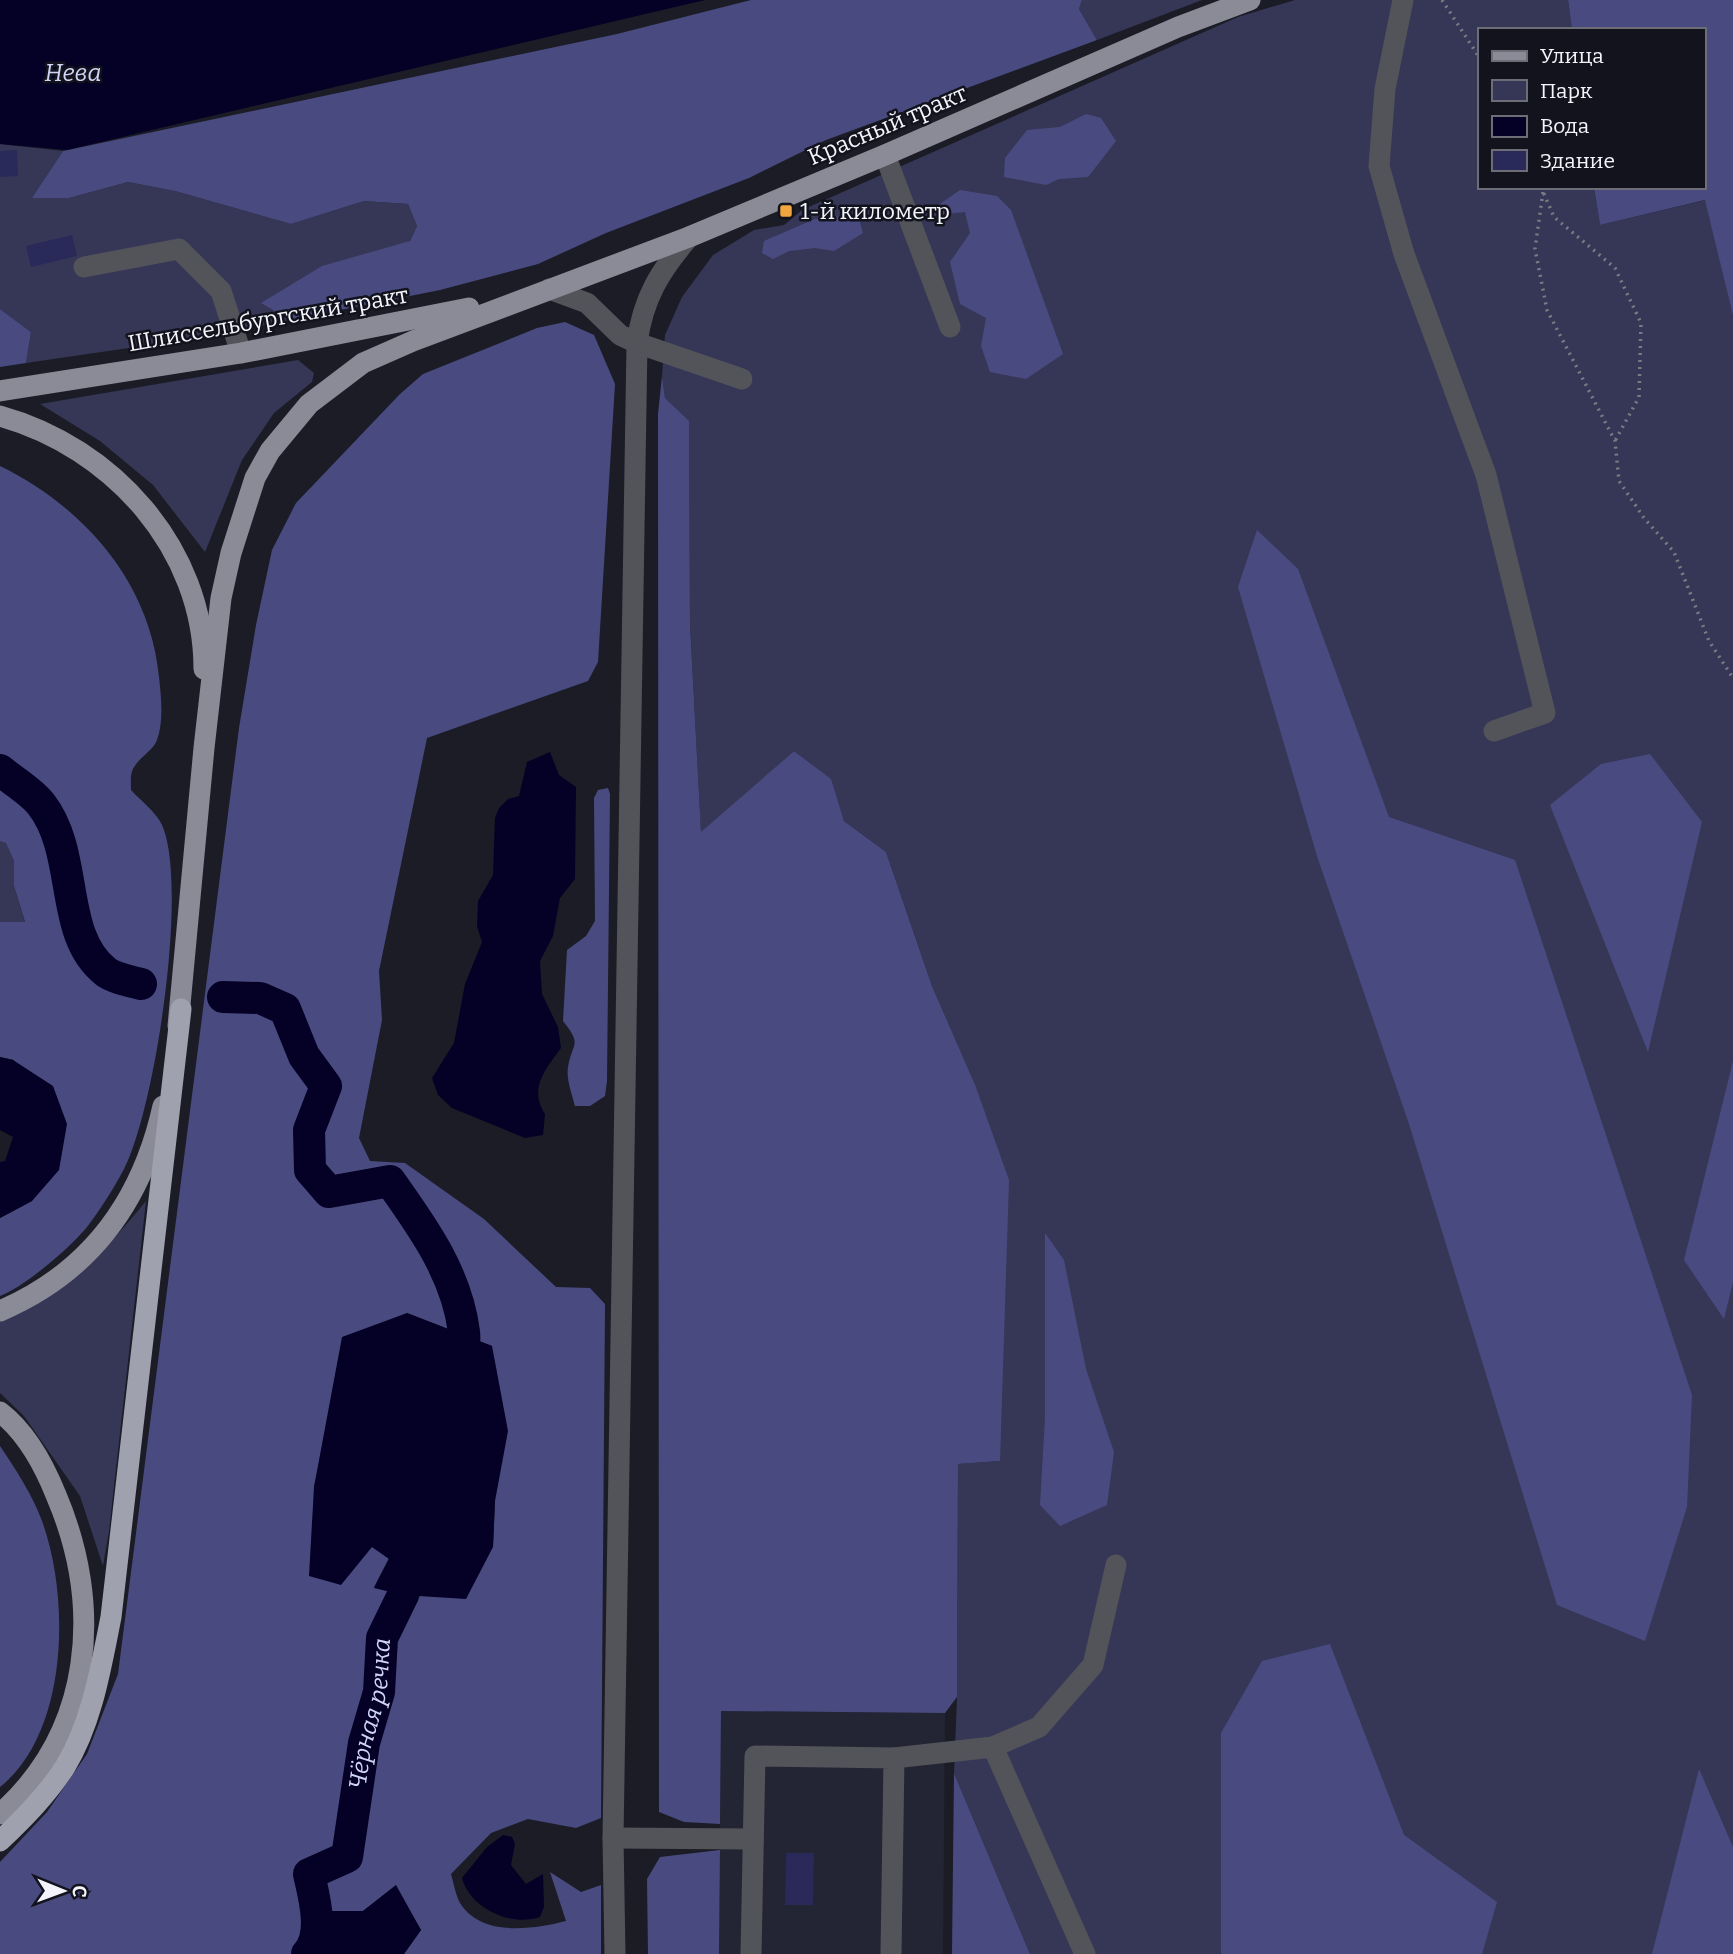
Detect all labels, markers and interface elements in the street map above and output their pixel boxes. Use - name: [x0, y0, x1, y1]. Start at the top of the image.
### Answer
- legend: [1478, 28, 1705, 189]
- text: Улица: [1540, 43, 1604, 69]
- water label: Нева: [44, 59, 102, 87]
- text: Парк: [1540, 78, 1593, 104]
- street label: Красный тракт: [803, 79, 971, 171]
- text: Вода: [1540, 113, 1590, 139]
- text: Здание: [1540, 148, 1615, 174]
- place label: 1-й километр: [800, 197, 950, 225]
- marker: 1-й километр: [778, 203, 794, 219]
- street label: Шлиссельбургский тракт: [126, 281, 410, 357]
- water label: Чёрная речка: [343, 1637, 396, 1791]
- north arrow: [28, 1856, 98, 1926]
- text: С: [68, 1885, 91, 1897]

